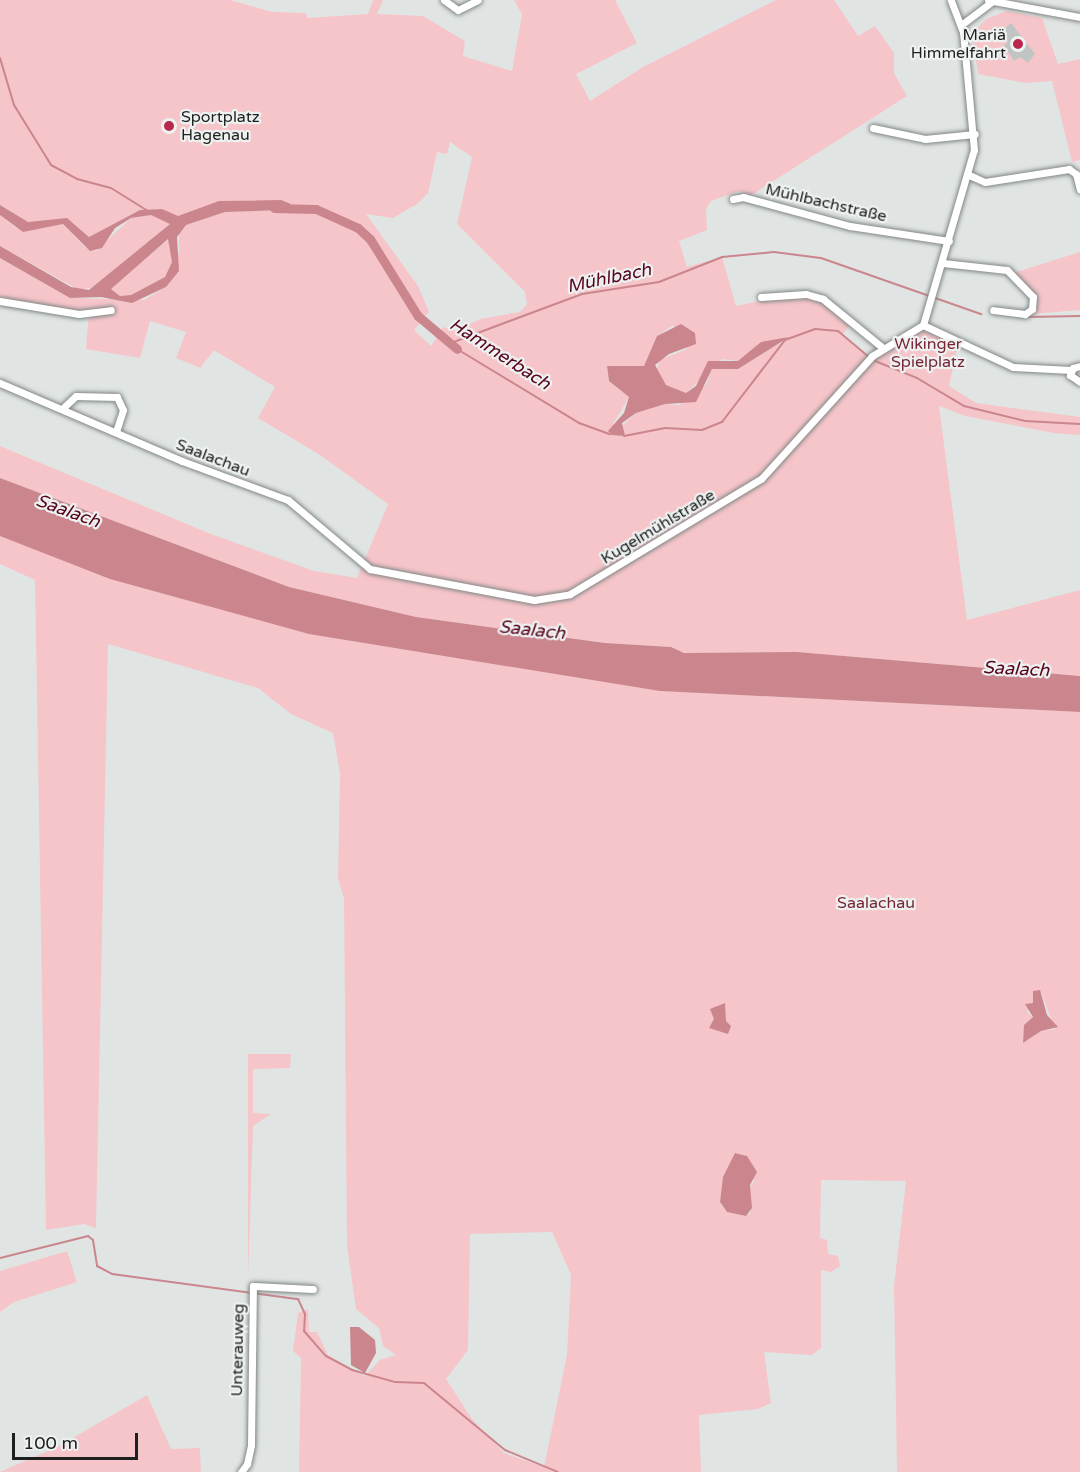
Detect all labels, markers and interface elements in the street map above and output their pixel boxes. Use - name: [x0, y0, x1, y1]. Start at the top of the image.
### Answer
- place label: Mariä Himmelfahrt: [911, 25, 1006, 63]
- marker: Mariä Himmelfahrt: [1011, 37, 1025, 51]
- place label: Sportplatz Hagenau: [181, 107, 260, 145]
- marker: Sportplatz Hagenau: [162, 119, 176, 133]
- street label: Mühlbachstraße: [764, 180, 888, 226]
- water label: Mühlbach: [565, 259, 653, 297]
- water label: Hammerbach: [446, 313, 554, 395]
- park label: Wikinger Spielplatz: [891, 334, 965, 372]
- street label: Saalachau: [173, 435, 253, 481]
- street label: Kugelmühlstraße: [598, 485, 718, 569]
- water label: Saalach: [33, 489, 103, 533]
- water label: Saalach: [498, 616, 566, 644]
- water label: Saalach: [982, 656, 1050, 682]
- park label: Saalachau: [837, 893, 915, 913]
- street label: Unterauweg: [228, 1303, 248, 1397]
- scale bar: [15, 1421, 141, 1459]
- text: 100 m: [23, 1432, 78, 1454]

